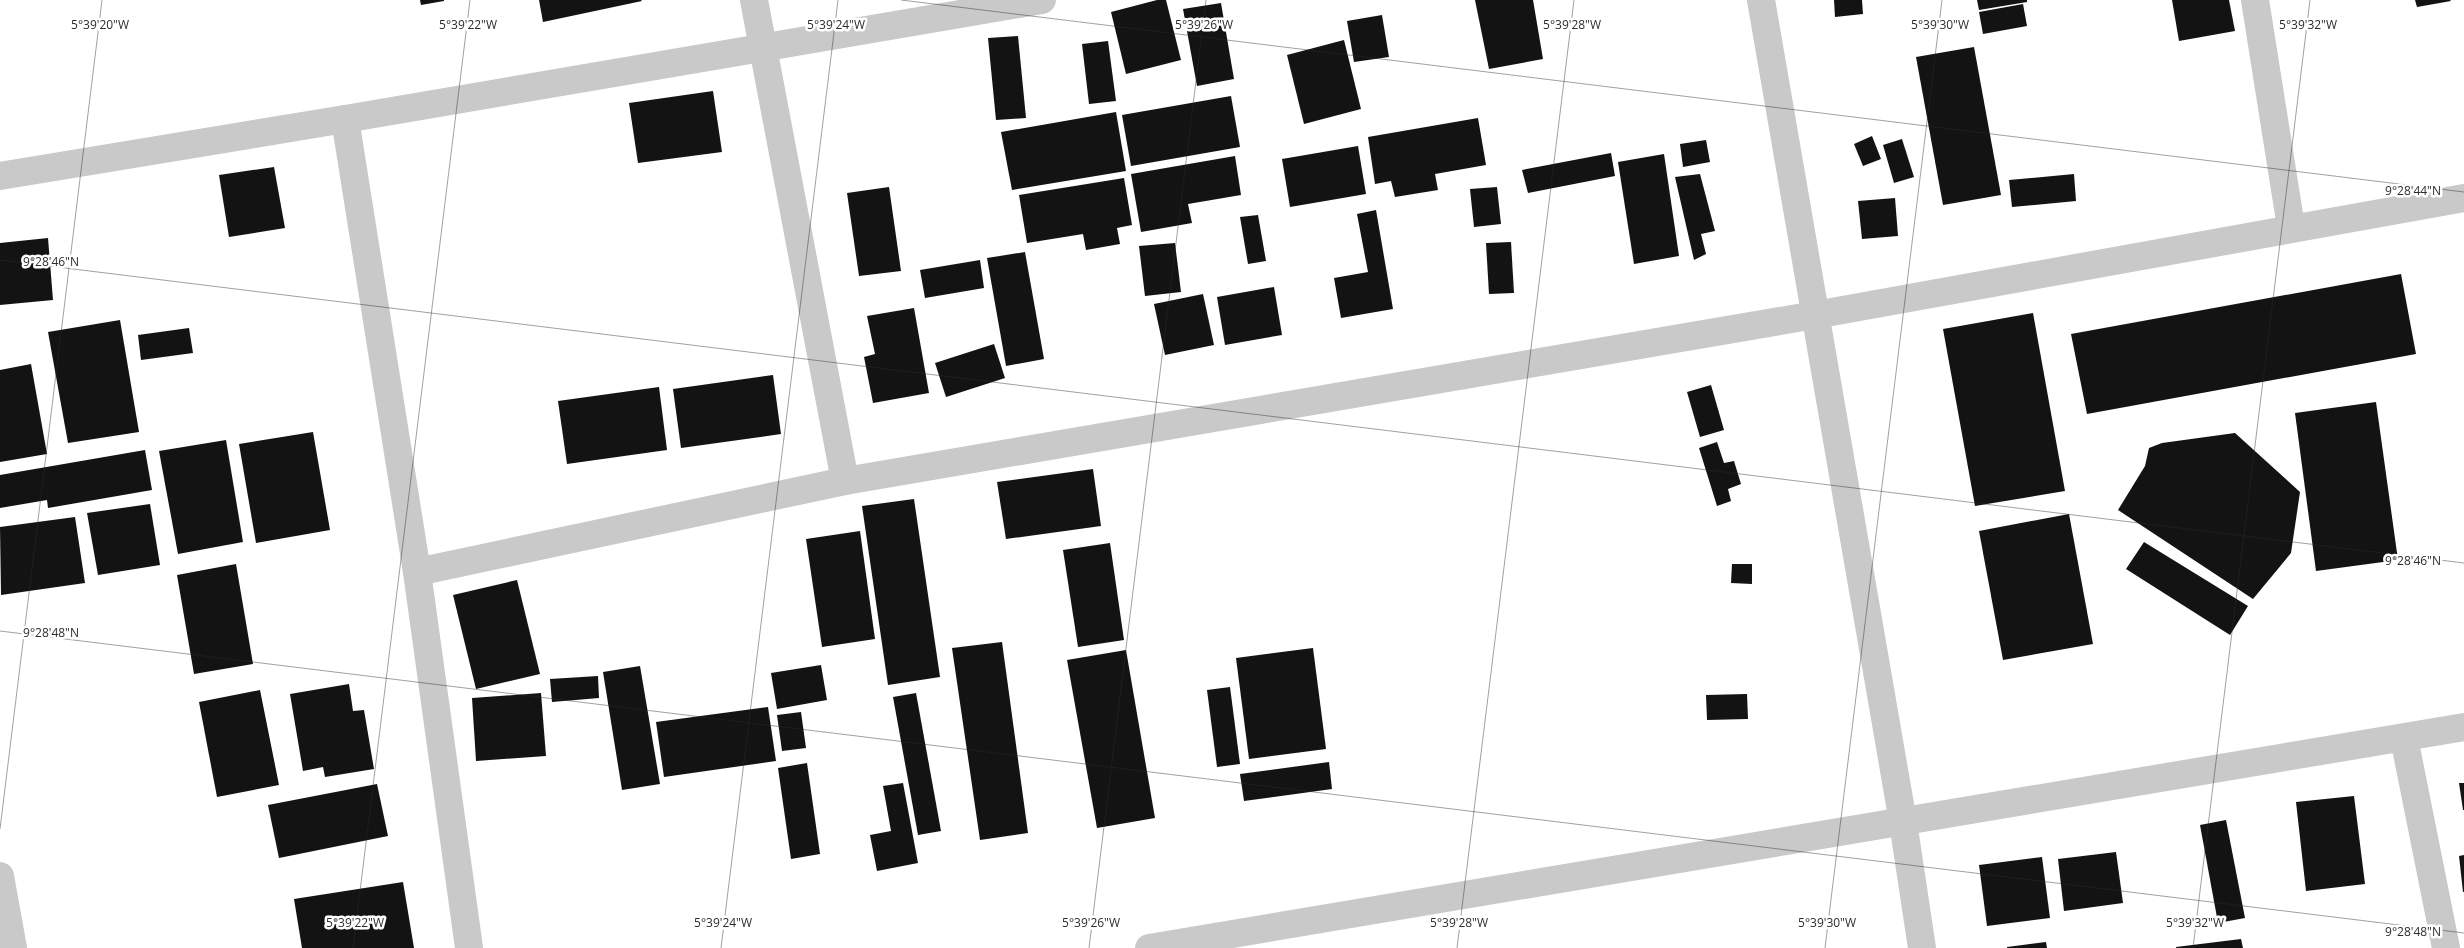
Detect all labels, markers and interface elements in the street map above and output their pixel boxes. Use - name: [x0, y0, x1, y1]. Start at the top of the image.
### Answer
- text: 5°39'20"W: [71, 16, 129, 33]
- text: 5°39'22"W: [439, 16, 497, 33]
- text: 5°39'24"W: [807, 16, 865, 33]
- text: 5°39'26"W: [1175, 16, 1233, 33]
- text: 5°39'28"W: [1543, 16, 1601, 33]
- text: 5°39'30"W: [1911, 16, 1969, 33]
- text: 5°39'32"W: [2279, 16, 2337, 33]
- text: 9°28'44"N: [2385, 182, 2441, 199]
- text: 9°28'46"N: [23, 253, 79, 270]
- text: 9°28'46"N: [2385, 552, 2441, 569]
- text: 9°28'48"N: [23, 624, 79, 641]
- text: 5°39'22"W: [326, 914, 384, 931]
- text: 5°39'24"W: [694, 914, 752, 931]
- text: 5°39'26"W: [1062, 914, 1120, 931]
- text: 5°39'28"W: [1430, 914, 1488, 931]
- text: 5°39'30"W: [1798, 914, 1856, 931]
- text: 5°39'32"W: [2166, 914, 2224, 931]
- text: 9°28'48"N: [2385, 923, 2441, 940]

